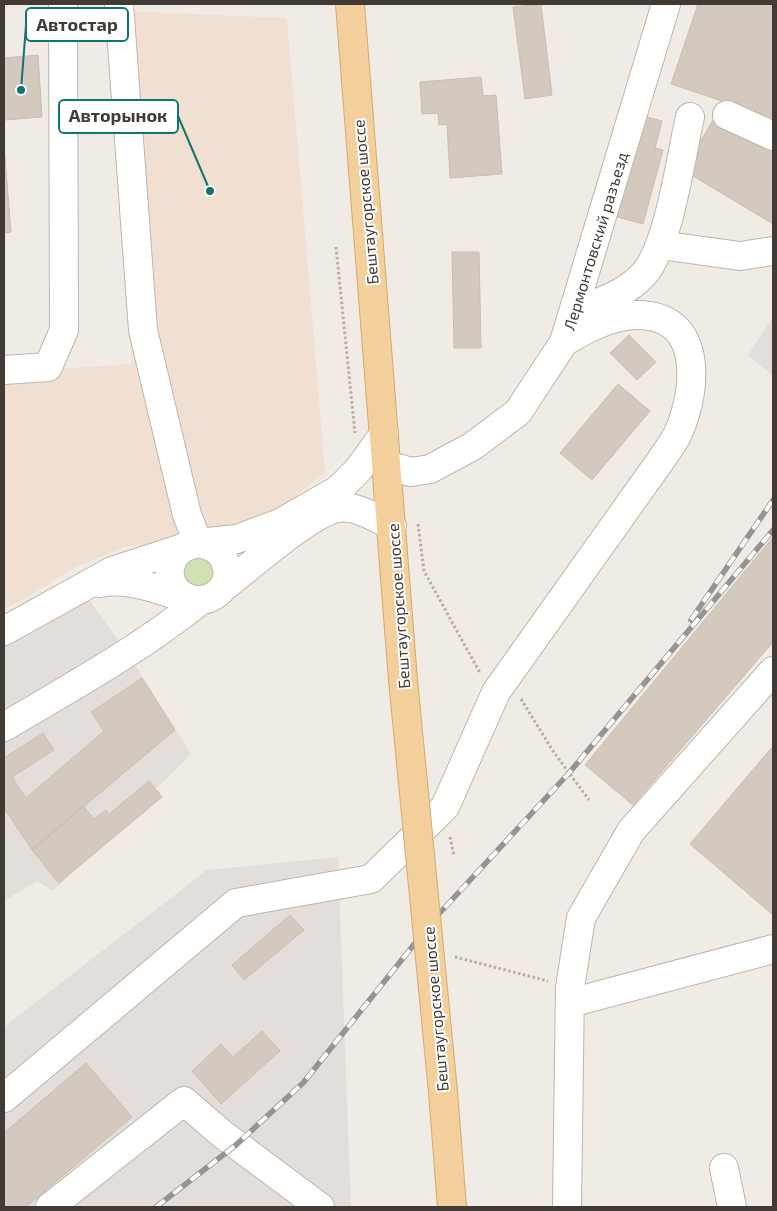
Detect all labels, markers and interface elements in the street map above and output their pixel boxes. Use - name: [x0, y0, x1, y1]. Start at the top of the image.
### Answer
- callout: Автостар: [26, 8, 128, 41]
- text: Автостар: [36, 13, 118, 35]
- callout: Авторынок: [59, 100, 178, 133]
- text: Авторынок: [69, 104, 167, 126]
- street label: Бештаугорское шоссе: [348, 118, 383, 285]
- street label: Лермонтовский разъезд: [559, 150, 631, 332]
- street label: Бештаугорское шоссе: [383, 523, 414, 689]
- street label: Бештаугорское шоссе: [418, 925, 453, 1092]

